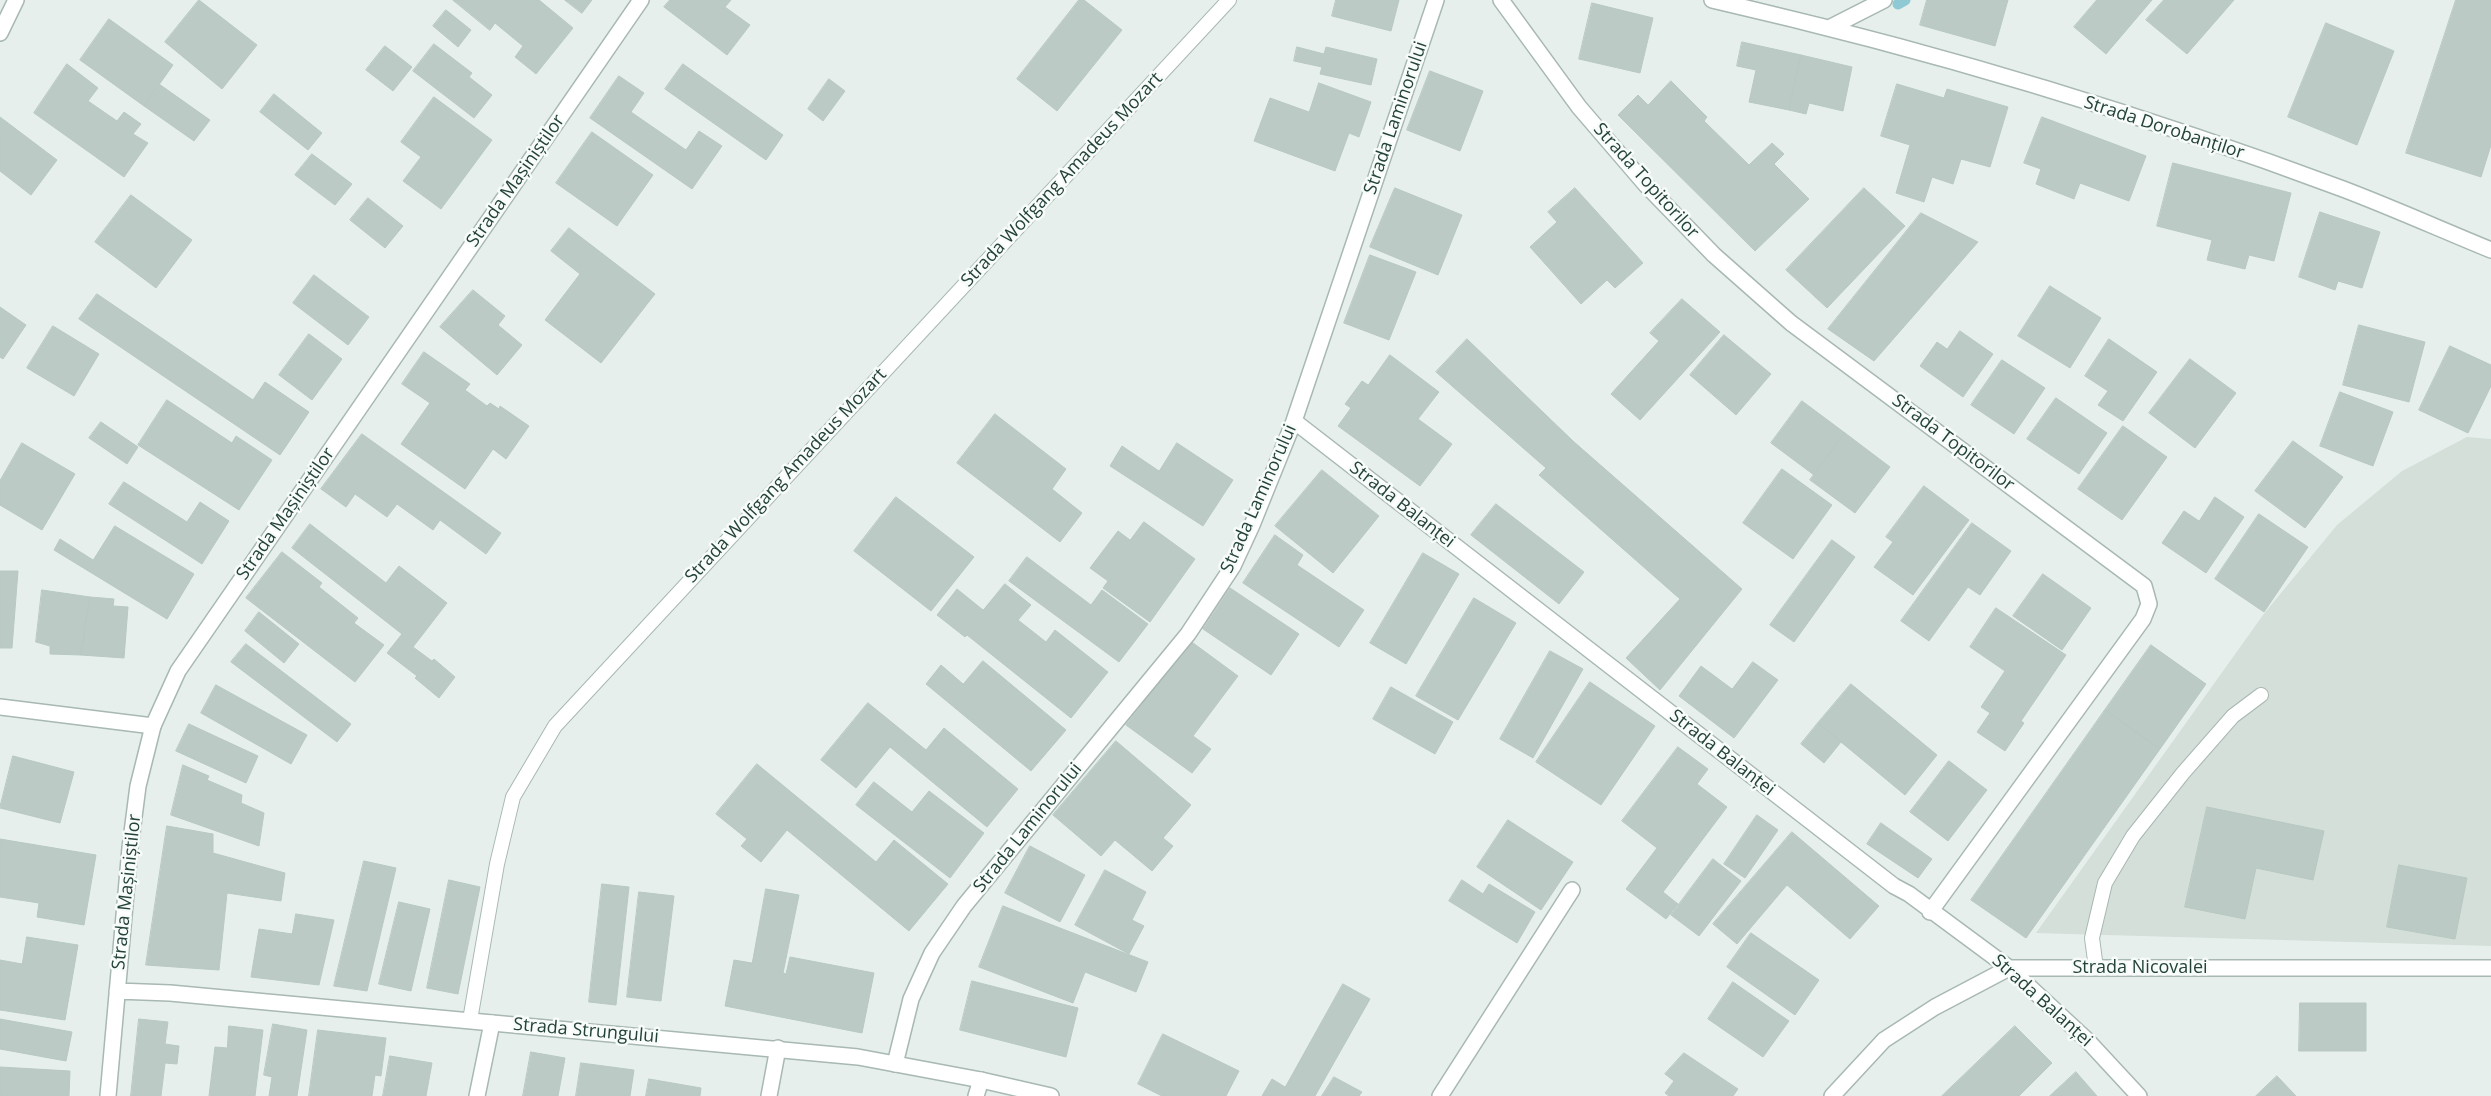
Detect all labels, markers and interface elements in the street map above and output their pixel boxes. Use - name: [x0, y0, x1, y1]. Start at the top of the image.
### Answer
- street label: Strada Laminorului: [1360, 39, 1432, 197]
- street label: Strada Wolfgang Amadeus Mozart: [957, 68, 1167, 292]
- street label: Strada Dorobanților: [2081, 92, 2247, 164]
- street label: Strada Mașiniștilor: [462, 111, 570, 251]
- street label: Strada Topitorilor: [1589, 119, 1703, 243]
- street label: Strada Wolfgang Amadeus Mozart: [681, 364, 891, 588]
- street label: Strada Topitorilor: [1888, 390, 2018, 496]
- street label: Strada Laminorului: [1217, 421, 1301, 577]
- street label: Strada Mașiniștilor: [232, 444, 340, 584]
- street label: Strada Balanței: [1345, 457, 1459, 553]
- street label: Strada Balanței: [1665, 705, 1779, 801]
- street label: Strada Laminorului: [969, 759, 1087, 897]
- street label: Strada Mașiniștilor: [108, 813, 146, 971]
- street label: Strada Balanței: [1987, 950, 2097, 1052]
- street label: Strada Nicovalei: [2072, 957, 2208, 979]
- street label: Strada Strungului: [512, 1014, 660, 1048]

